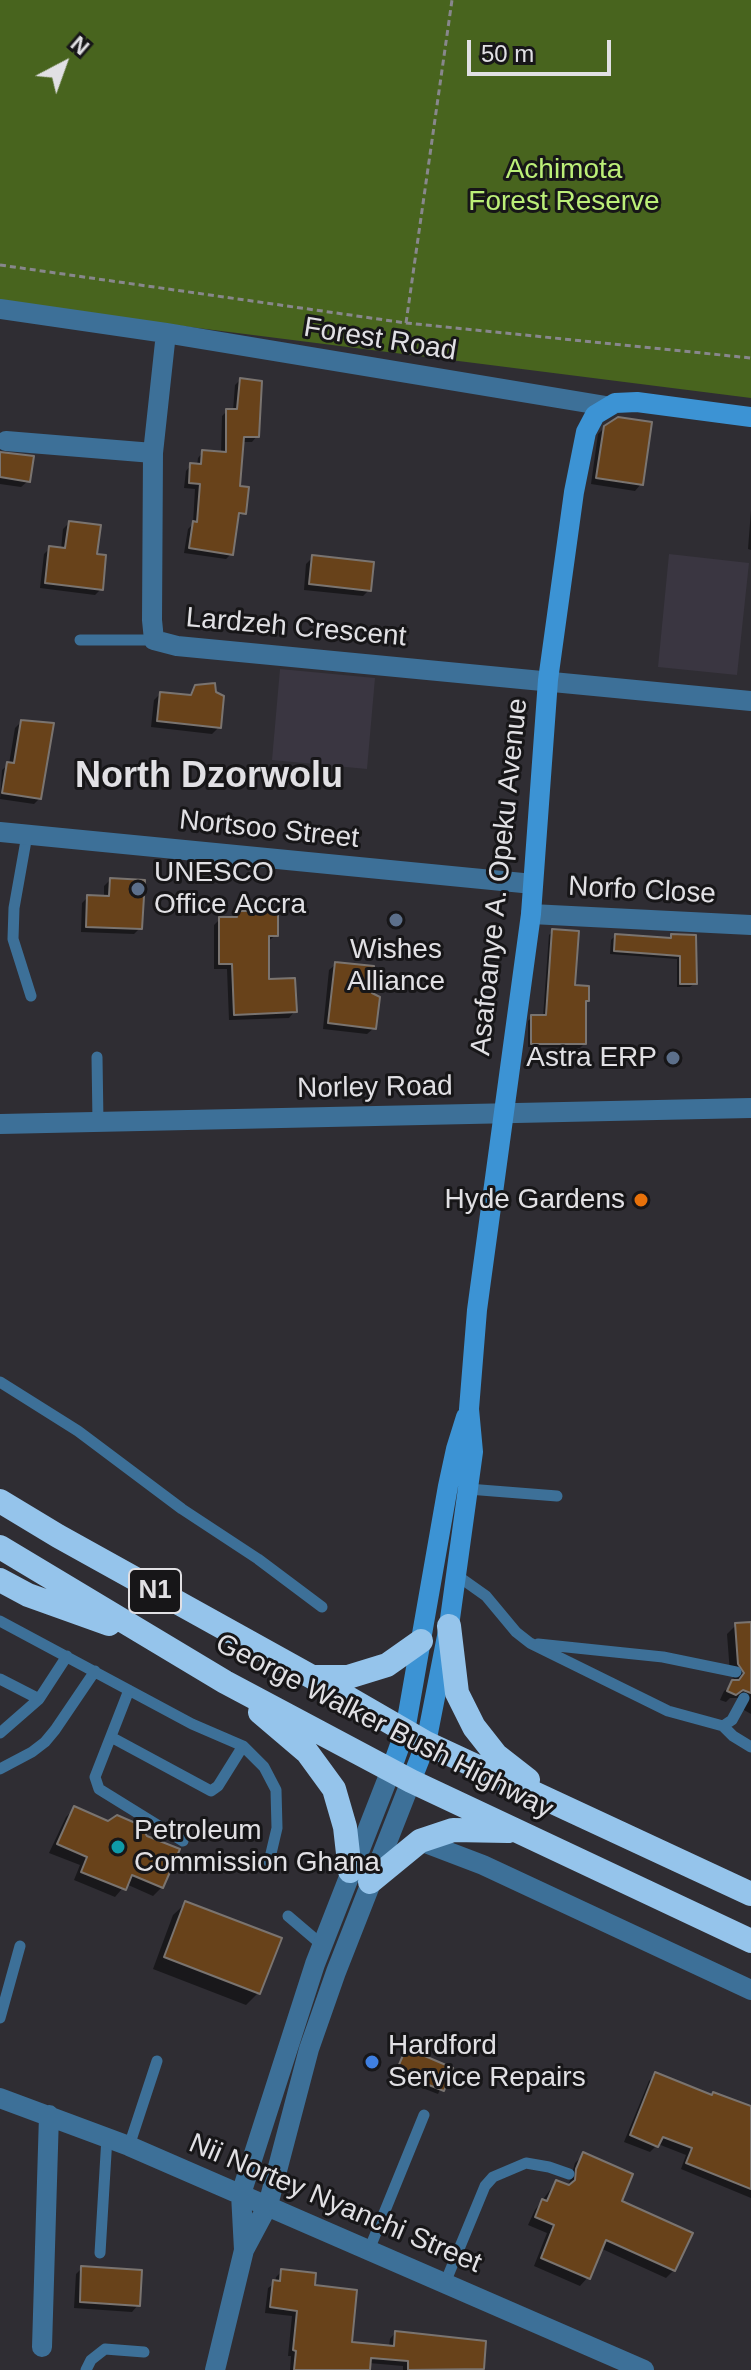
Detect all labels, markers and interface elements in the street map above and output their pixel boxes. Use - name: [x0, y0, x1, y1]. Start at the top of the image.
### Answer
- north arrow: [24, 24, 104, 104]
- scale bar: [471, 24, 615, 74]
- text: N: [66, 31, 94, 60]
- text: 50 m: [481, 40, 534, 67]
- park label: Achimota Forest Reserve: [468, 153, 660, 219]
- street label: Forest Road: [301, 311, 459, 369]
- street label: Lardzeh Crescent: [184, 602, 408, 654]
- street label: Asafoanye A. Opeku Avenue: [465, 697, 535, 1057]
- district label: North Dzorwolu: [75, 755, 343, 799]
- street label: Nortsoo Street: [177, 804, 361, 856]
- place label: UNESCO Office Accra: [154, 856, 306, 922]
- street label: Norfo Close: [567, 870, 717, 912]
- marker: UNESCO Office Accra: [129, 880, 147, 898]
- marker: Wishes Alliance: [387, 911, 405, 929]
- place label: Wishes Alliance: [347, 933, 445, 999]
- place label: Astra ERP: [526, 1041, 657, 1075]
- marker: Astra ERP: [664, 1049, 682, 1067]
- street label: Norley Road: [297, 1070, 453, 1106]
- place label: Hyde Gardens: [444, 1183, 625, 1217]
- marker: Hyde Gardens: [632, 1191, 650, 1209]
- road number: N1: [129, 1569, 181, 1613]
- street label: George Walker Bush Highway: [210, 1627, 558, 1827]
- place label: Petroleum Commission Ghana: [134, 1814, 380, 1880]
- marker: Petroleum Commission Ghana: [109, 1838, 127, 1856]
- place label: Hardford Service Repairs: [388, 2029, 586, 2095]
- marker: Hardford Service Repairs: [363, 2053, 381, 2071]
- street label: Nii Nortey Nyanchi Street: [184, 2127, 486, 2281]

